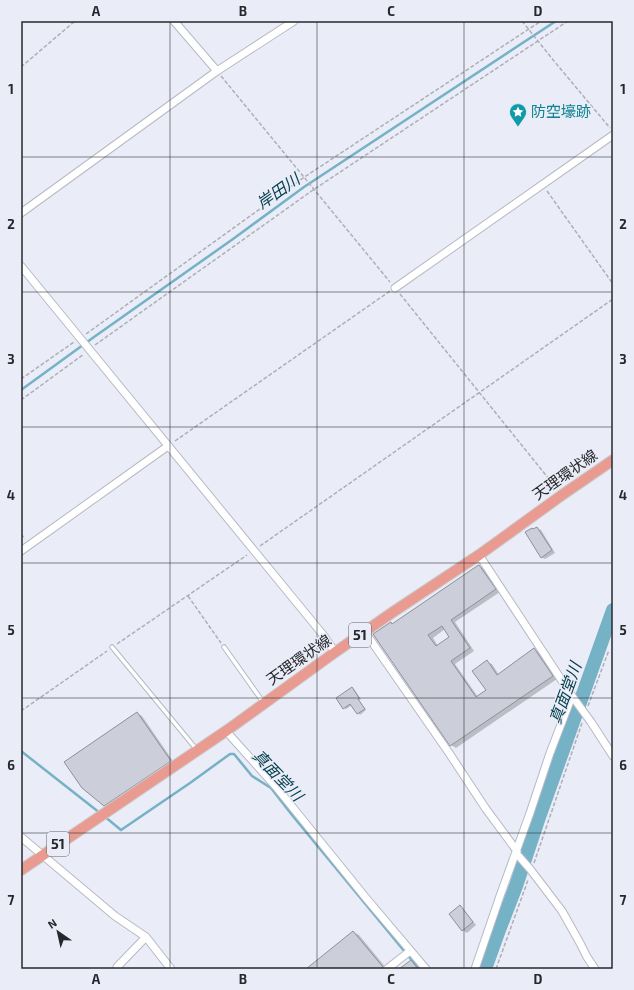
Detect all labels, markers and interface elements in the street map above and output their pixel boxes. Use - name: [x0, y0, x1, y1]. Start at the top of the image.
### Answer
- text: A: [92, 3, 101, 19]
- text: B: [239, 3, 247, 19]
- text: C: [387, 3, 395, 19]
- text: D: [534, 3, 543, 19]
- text: 1: [8, 81, 14, 97]
- text: 1: [620, 81, 626, 97]
- place icon: 防空壕跡: [508, 102, 528, 127]
- place label: 防空壕跡: [531, 102, 591, 120]
- water label: 岸田川: [253, 168, 304, 212]
- text: 2: [7, 216, 15, 232]
- text: 2: [619, 216, 627, 232]
- text: 3: [7, 351, 15, 367]
- text: 3: [619, 351, 627, 367]
- street label: 天理環状線: [529, 445, 600, 503]
- text: 4: [7, 487, 15, 503]
- text: 4: [619, 487, 627, 503]
- text: 5: [7, 622, 15, 638]
- text: 5: [619, 622, 627, 638]
- road number: 51: [349, 623, 371, 647]
- street label: 天理環状線: [263, 630, 334, 688]
- water label: 真面堂川: [545, 658, 585, 726]
- water label: 真面堂川: [249, 745, 309, 806]
- text: 6: [7, 757, 15, 773]
- text: 6: [619, 757, 627, 773]
- road number: 51: [47, 832, 69, 856]
- text: 7: [8, 892, 15, 908]
- text: 7: [620, 892, 627, 908]
- north arrow: [38, 912, 78, 952]
- text: N: [45, 916, 59, 931]
- text: A: [92, 971, 101, 987]
- text: B: [239, 971, 247, 987]
- text: C: [387, 971, 395, 987]
- text: D: [534, 971, 543, 987]

